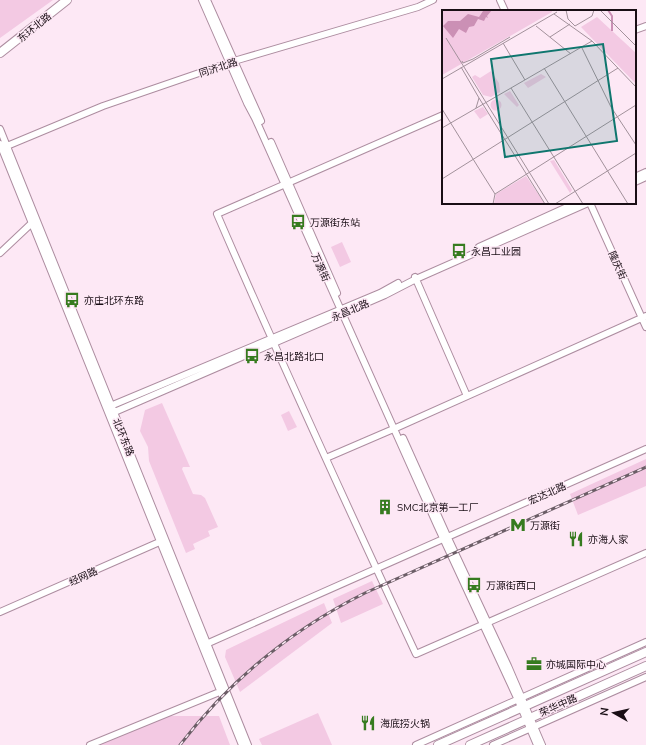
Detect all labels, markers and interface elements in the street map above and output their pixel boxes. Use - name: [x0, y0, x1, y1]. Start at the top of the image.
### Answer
- street label: 东环北路: [15, 10, 55, 46]
- inset map: [442, 10, 636, 204]
- street label: 同济北路: [197, 55, 239, 81]
- bus stop icon: 万源街东站: [289, 213, 307, 231]
- place label: 万源街东站: [310, 216, 360, 230]
- bus stop icon: 永昌工业园: [450, 242, 468, 260]
- place label: 永昌工业园: [471, 245, 521, 259]
- street label: 隆庆街: [605, 249, 630, 282]
- street label: 万源街: [308, 251, 333, 284]
- bus stop icon: 亦庄北环东路: [63, 291, 81, 309]
- place label: 亦庄北环东路: [84, 294, 144, 308]
- street label: 永昌北路: [329, 297, 372, 325]
- bus stop icon: 永昌北路北口: [243, 347, 261, 365]
- place label: 永昌北路北口: [264, 350, 324, 364]
- street label: 北环东路: [109, 416, 137, 459]
- street label: 宏达北路: [526, 479, 569, 508]
- building icon: SMC北京第一工厂: [376, 498, 394, 516]
- place label: SMC北京第一工厂: [397, 501, 478, 515]
- metro station icon: 万源街: [509, 516, 527, 534]
- place label: 万源街: [530, 519, 560, 533]
- restaurant icon: 亦海人家: [567, 530, 585, 548]
- place label: 亦海人家: [588, 533, 629, 547]
- street label: 经网路: [67, 564, 100, 589]
- bus stop icon: 万源街西口: [465, 576, 483, 594]
- place label: 万源街西口: [486, 579, 536, 593]
- office icon: 亦城国际中心: [525, 655, 543, 673]
- place label: 亦城国际中心: [546, 658, 606, 672]
- street label: 荣华中路: [537, 691, 580, 720]
- north arrow: [594, 693, 634, 733]
- text: N: [597, 707, 613, 717]
- restaurant icon: 海底捞火锅: [359, 714, 377, 732]
- place label: 海底捞火锅: [380, 717, 430, 731]

